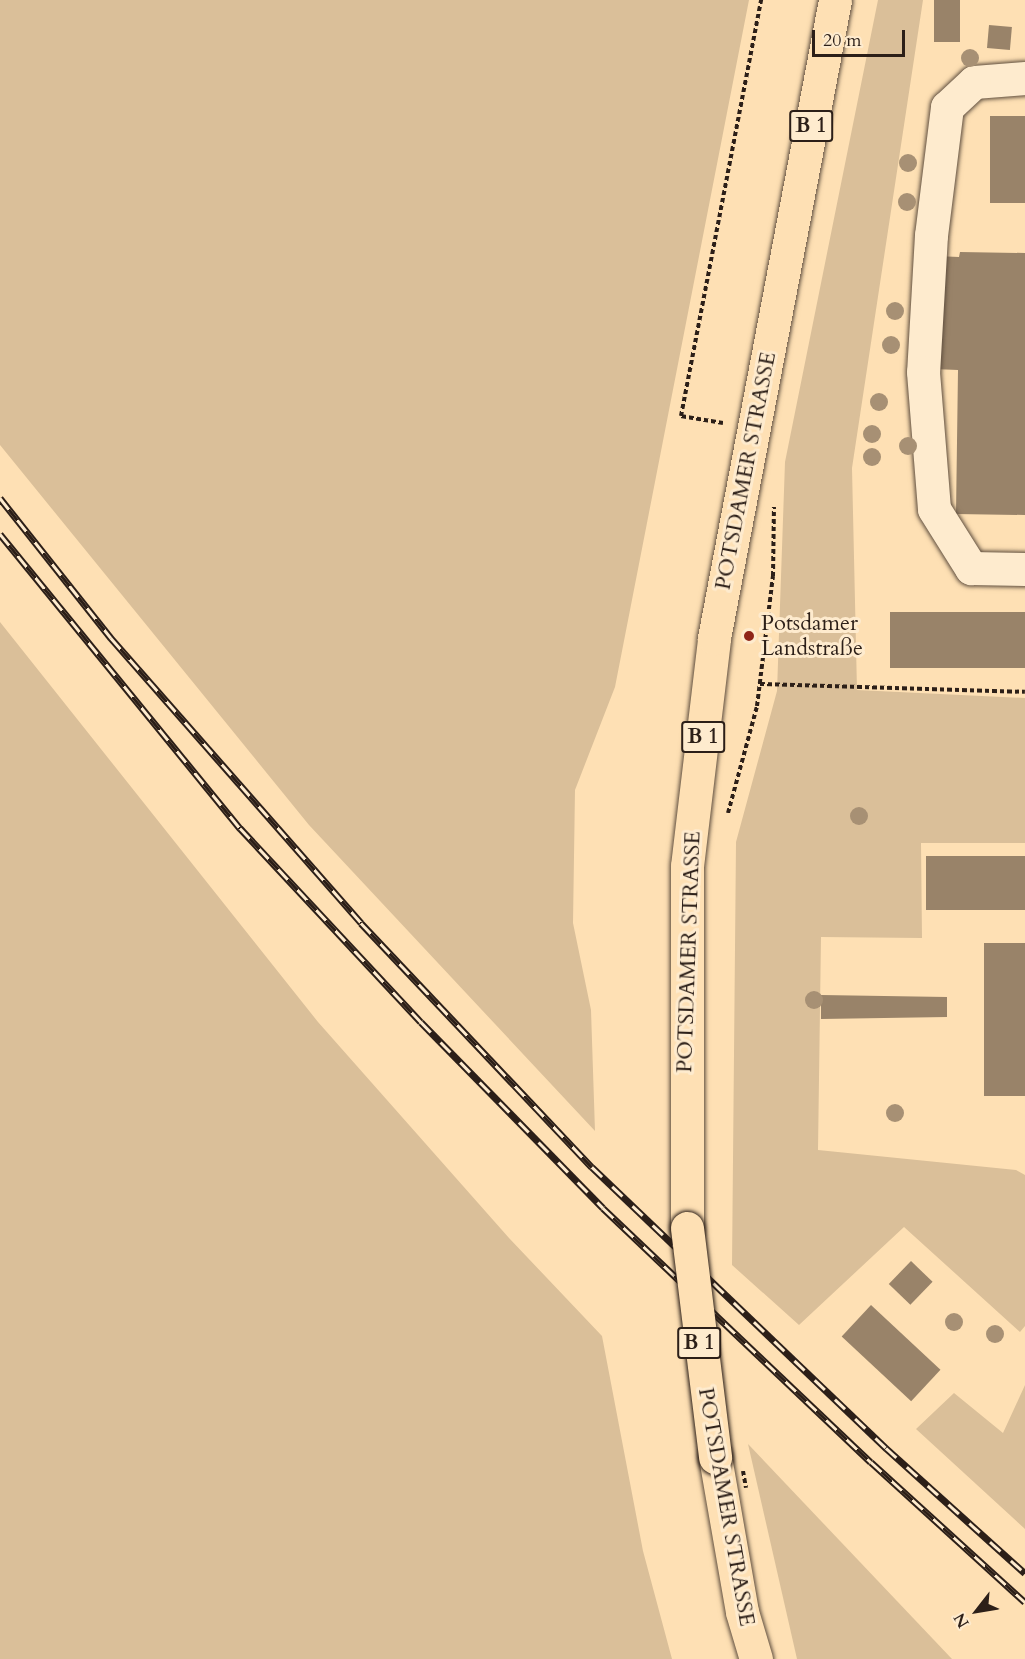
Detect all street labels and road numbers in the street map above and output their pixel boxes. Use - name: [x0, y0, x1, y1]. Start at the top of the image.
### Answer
- road number: B 1: [788, 108, 834, 144]
- street label: POTSDAMER STRASSE: [710, 350, 782, 592]
- road number: B 1: [680, 719, 726, 755]
- street label: POTSDAMER STRASSE: [672, 831, 706, 1073]
- road number: B 1: [676, 1325, 722, 1361]
- street label: POTSDAMER STRASSE: [692, 1386, 760, 1628]

